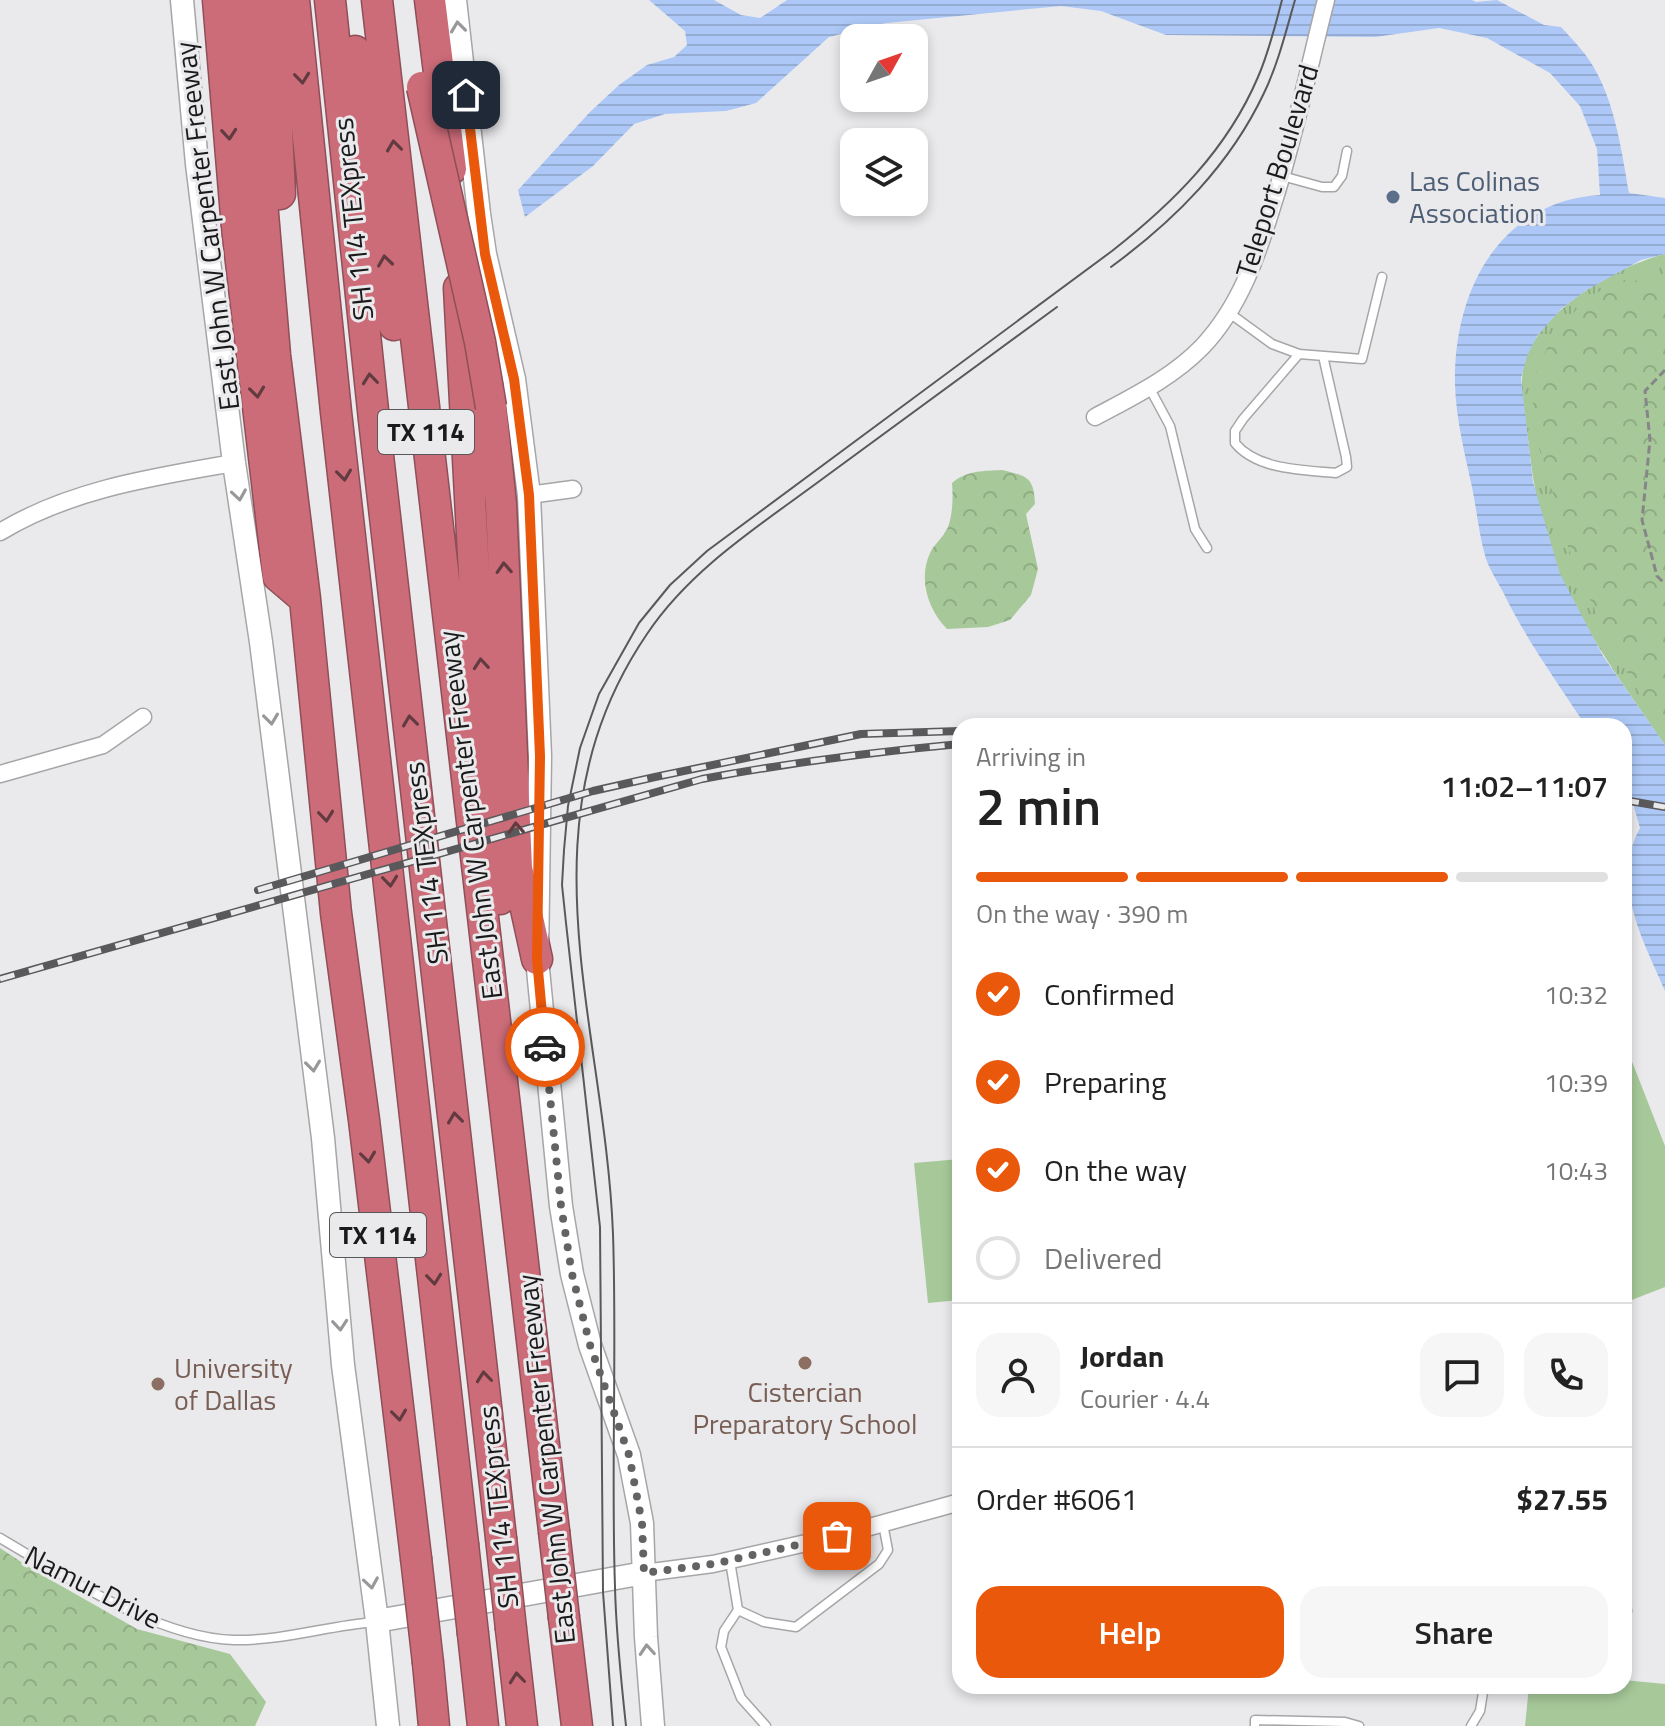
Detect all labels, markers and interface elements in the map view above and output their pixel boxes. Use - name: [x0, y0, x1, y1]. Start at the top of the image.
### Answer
- one-way arrow: [450, 20, 467, 34]
- north arrow: [840, 24, 928, 112]
- map controls: [840, 24, 928, 216]
- street label: East John W Carpenter Freeway: [163, 39, 250, 413]
- street label: Teleport Boulevard: [1224, 59, 1329, 283]
- pin: [432, 61, 500, 129]
- one-way arrow: [293, 72, 310, 85]
- icon: home: [444, 73, 488, 117]
- street label: SH 114 TEXpress: [320, 116, 385, 323]
- one-way arrow: [220, 127, 237, 140]
- button: layers: [840, 128, 928, 216]
- one-way arrow: [385, 139, 402, 152]
- place label: Las Colinas Association: [1409, 159, 1545, 234]
- marker: Las Colinas Association: [1384, 188, 1402, 206]
- one-way arrow: [377, 254, 394, 268]
- one-way arrow: [362, 372, 379, 385]
- one-way arrow: [248, 386, 265, 399]
- road number: TX 114: [378, 410, 474, 454]
- one-way arrow: [335, 469, 352, 482]
- one-way arrow: [230, 488, 247, 501]
- one-way arrow: [495, 561, 512, 574]
- street label: East John W Carpenter Freeway: [426, 628, 513, 1002]
- one-way arrow: [472, 657, 489, 670]
- one-way arrow: [262, 713, 279, 726]
- one-way arrow: [401, 714, 418, 727]
- text: Arriving in: [976, 737, 1086, 776]
- street label: SH 114 TEXpress: [392, 759, 459, 967]
- text: 11:02–11:07: [1441, 763, 1608, 809]
- text: 2 min: [976, 766, 1101, 845]
- one-way arrow: [318, 810, 335, 823]
- one-way arrow: [507, 821, 524, 834]
- one-way arrow: [381, 874, 398, 888]
- text: On the way · 390 m: [976, 894, 1188, 933]
- text: Confirmed: [1044, 971, 1175, 1017]
- icon: check: [976, 972, 1020, 1016]
- text: 10:32: [1544, 975, 1608, 1014]
- courier: [505, 1007, 585, 1087]
- icon: car: [523, 1025, 567, 1069]
- text: Preparing: [1044, 1059, 1166, 1105]
- one-way arrow: [305, 1060, 322, 1073]
- icon: check: [976, 1060, 1020, 1104]
- text: 10:39: [1544, 1063, 1608, 1102]
- one-way arrow: [447, 1112, 464, 1125]
- text: On the way: [1044, 1147, 1187, 1193]
- icon: check: [976, 1148, 1020, 1192]
- one-way arrow: [360, 1151, 377, 1164]
- text: 10:43: [1544, 1151, 1608, 1190]
- road number: TX 114: [330, 1213, 426, 1257]
- text: Delivered: [1044, 1235, 1162, 1281]
- street label: East John W Carpenter Freeway: [505, 1272, 586, 1646]
- one-way arrow: [425, 1273, 442, 1286]
- one-way arrow: [331, 1319, 348, 1332]
- button: person: [976, 1333, 1060, 1417]
- text: Jordan: [1080, 1333, 1164, 1379]
- button: chat: [1420, 1333, 1504, 1417]
- button: phone: [1524, 1333, 1608, 1417]
- place label: University of Dallas: [174, 1346, 293, 1421]
- marker: Cistercian Preparatory School: [796, 1354, 814, 1372]
- one-way arrow: [475, 1370, 492, 1383]
- place label: Cistercian Preparatory School: [692, 1370, 918, 1445]
- marker: University of Dallas: [149, 1375, 167, 1393]
- text: Courier · 4.4: [1080, 1379, 1210, 1418]
- street label: SH 114 TEXpress: [465, 1404, 530, 1611]
- one-way arrow: [391, 1409, 408, 1422]
- text: Order #6061: [976, 1476, 1138, 1522]
- text: $27.55: [1516, 1476, 1608, 1522]
- pin: [803, 1502, 871, 1570]
- icon: bag: [815, 1514, 859, 1558]
- street label: Namur Drive: [17, 1534, 169, 1639]
- one-way arrow: [362, 1576, 379, 1590]
- button: Help: [976, 1586, 1284, 1678]
- button: Share: [1300, 1586, 1608, 1678]
- one-way arrow: [639, 1643, 656, 1656]
- one-way arrow: [508, 1671, 525, 1684]

